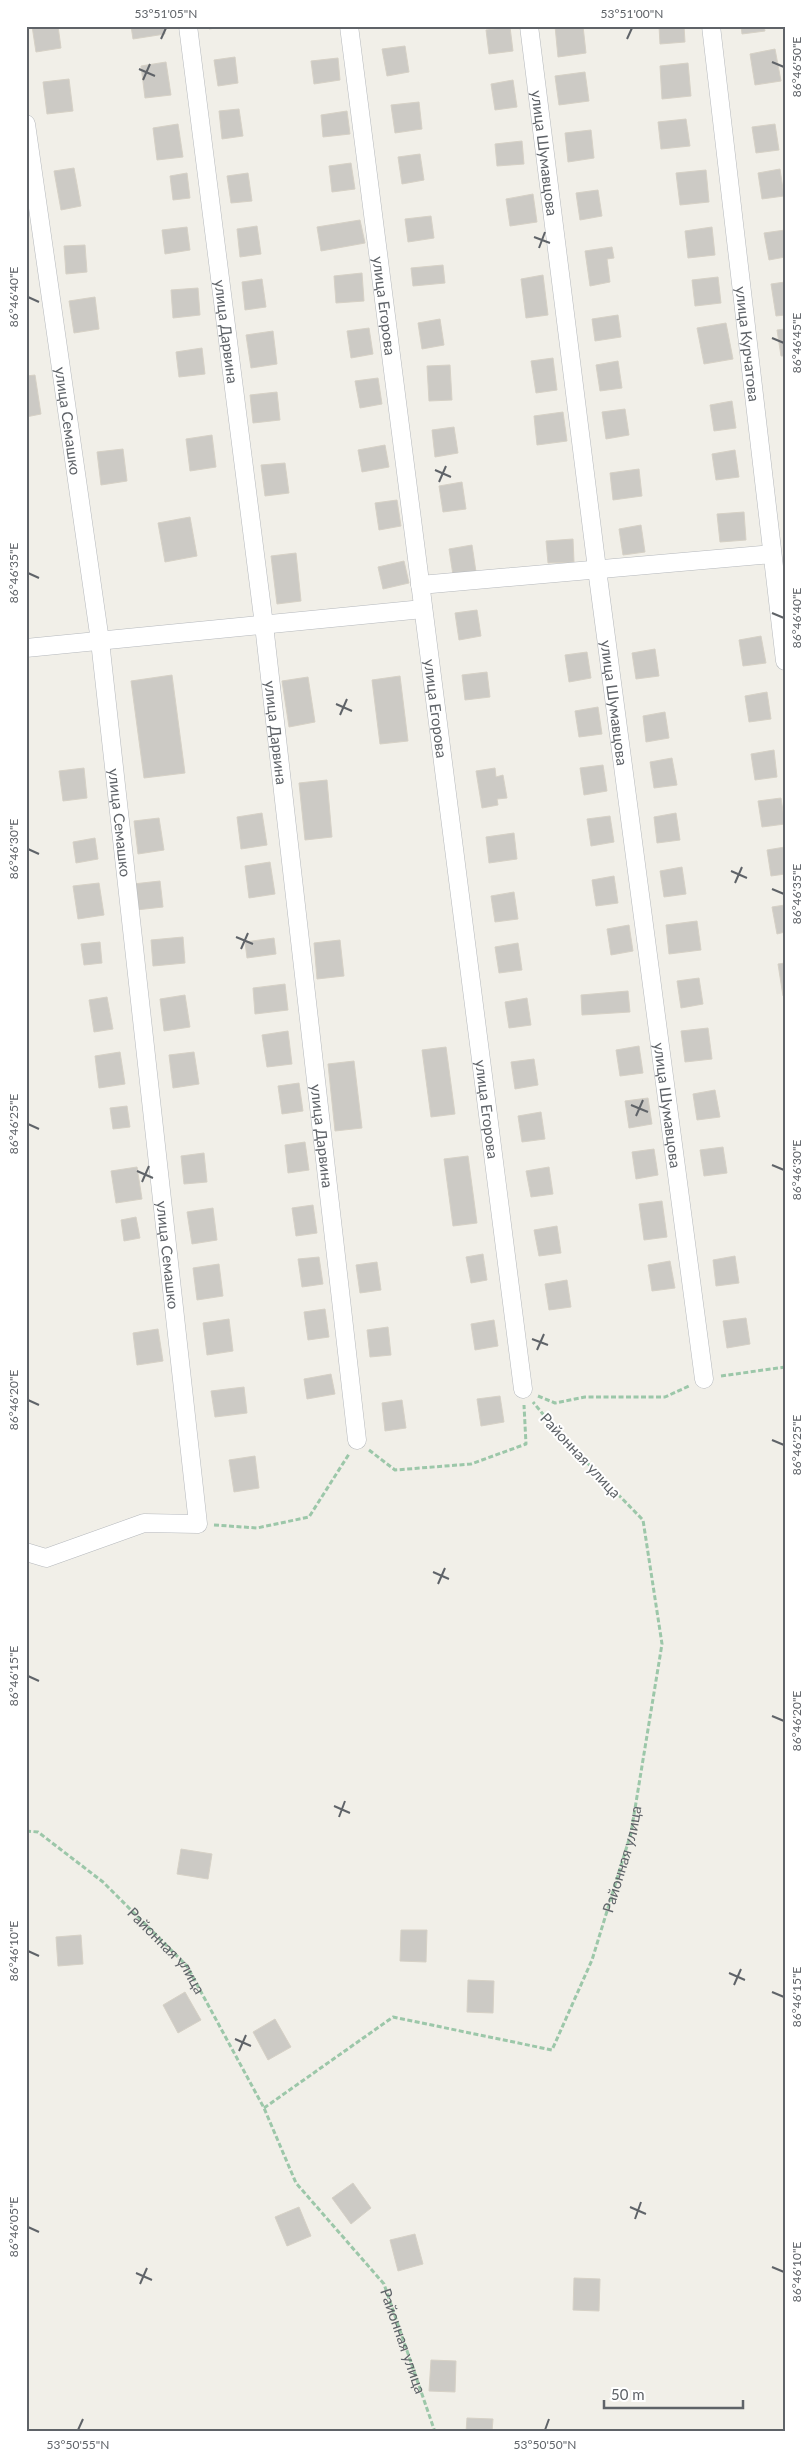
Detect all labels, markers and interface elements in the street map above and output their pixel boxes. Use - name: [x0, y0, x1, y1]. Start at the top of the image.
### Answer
- text: 53°51'05"N: [135, 6, 197, 21]
- text: 53°51'00"N: [601, 6, 663, 21]
- text: 86°46'50"E: [789, 37, 804, 97]
- street label: улица Шумавцова: [528, 89, 562, 217]
- street label: улица Егорова: [369, 255, 400, 356]
- text: 86°46'40"E: [6, 267, 21, 327]
- street label: улица Дарвина: [211, 279, 242, 385]
- street label: улица Курчатова: [732, 285, 764, 403]
- text: 86°46'45"E: [789, 313, 804, 373]
- street label: улица Семашко: [52, 366, 85, 476]
- text: 86°46'35"E: [6, 543, 21, 603]
- text: 86°46'40"E: [789, 588, 804, 648]
- street label: улица Шумавцова: [597, 639, 632, 766]
- street label: улица Егорова: [421, 658, 451, 759]
- street label: улица Дарвина: [261, 680, 291, 785]
- street label: улица Семашко: [105, 767, 135, 878]
- text: 86°46'30"E: [6, 819, 21, 879]
- text: 86°46'35"E: [789, 864, 804, 924]
- street label: улица Шумавцова: [651, 1041, 685, 1169]
- street label: улица Егорова: [472, 1059, 503, 1160]
- street label: улица Дарвина: [307, 1083, 337, 1189]
- text: 86°46'25"E: [6, 1094, 21, 1154]
- text: 86°46'30"E: [789, 1140, 804, 1200]
- street label: улица Семашко: [153, 1200, 183, 1310]
- text: 86°46'20"E: [6, 1370, 21, 1430]
- street label: Районная улица: [537, 1409, 625, 1501]
- text: 86°46'25"E: [789, 1415, 804, 1475]
- text: 86°46'15"E: [6, 1646, 21, 1706]
- text: 86°46'20"E: [789, 1691, 804, 1751]
- street label: Районная улица: [598, 1804, 644, 1915]
- street label: Районная улица: [124, 1903, 209, 1997]
- text: 86°46'10"E: [6, 1921, 21, 1981]
- text: 86°46'15"E: [789, 1967, 804, 2027]
- text: 86°46'05"E: [6, 2197, 21, 2257]
- text: 86°46'10"E: [789, 2242, 804, 2302]
- street label: Районная улица: [377, 2286, 430, 2396]
- scale bar: [604, 2378, 742, 2410]
- text: 50 m: [611, 2385, 645, 2403]
- text: 53°50'55"N: [47, 2437, 109, 2452]
- text: 53°50'50"N: [514, 2437, 576, 2452]

